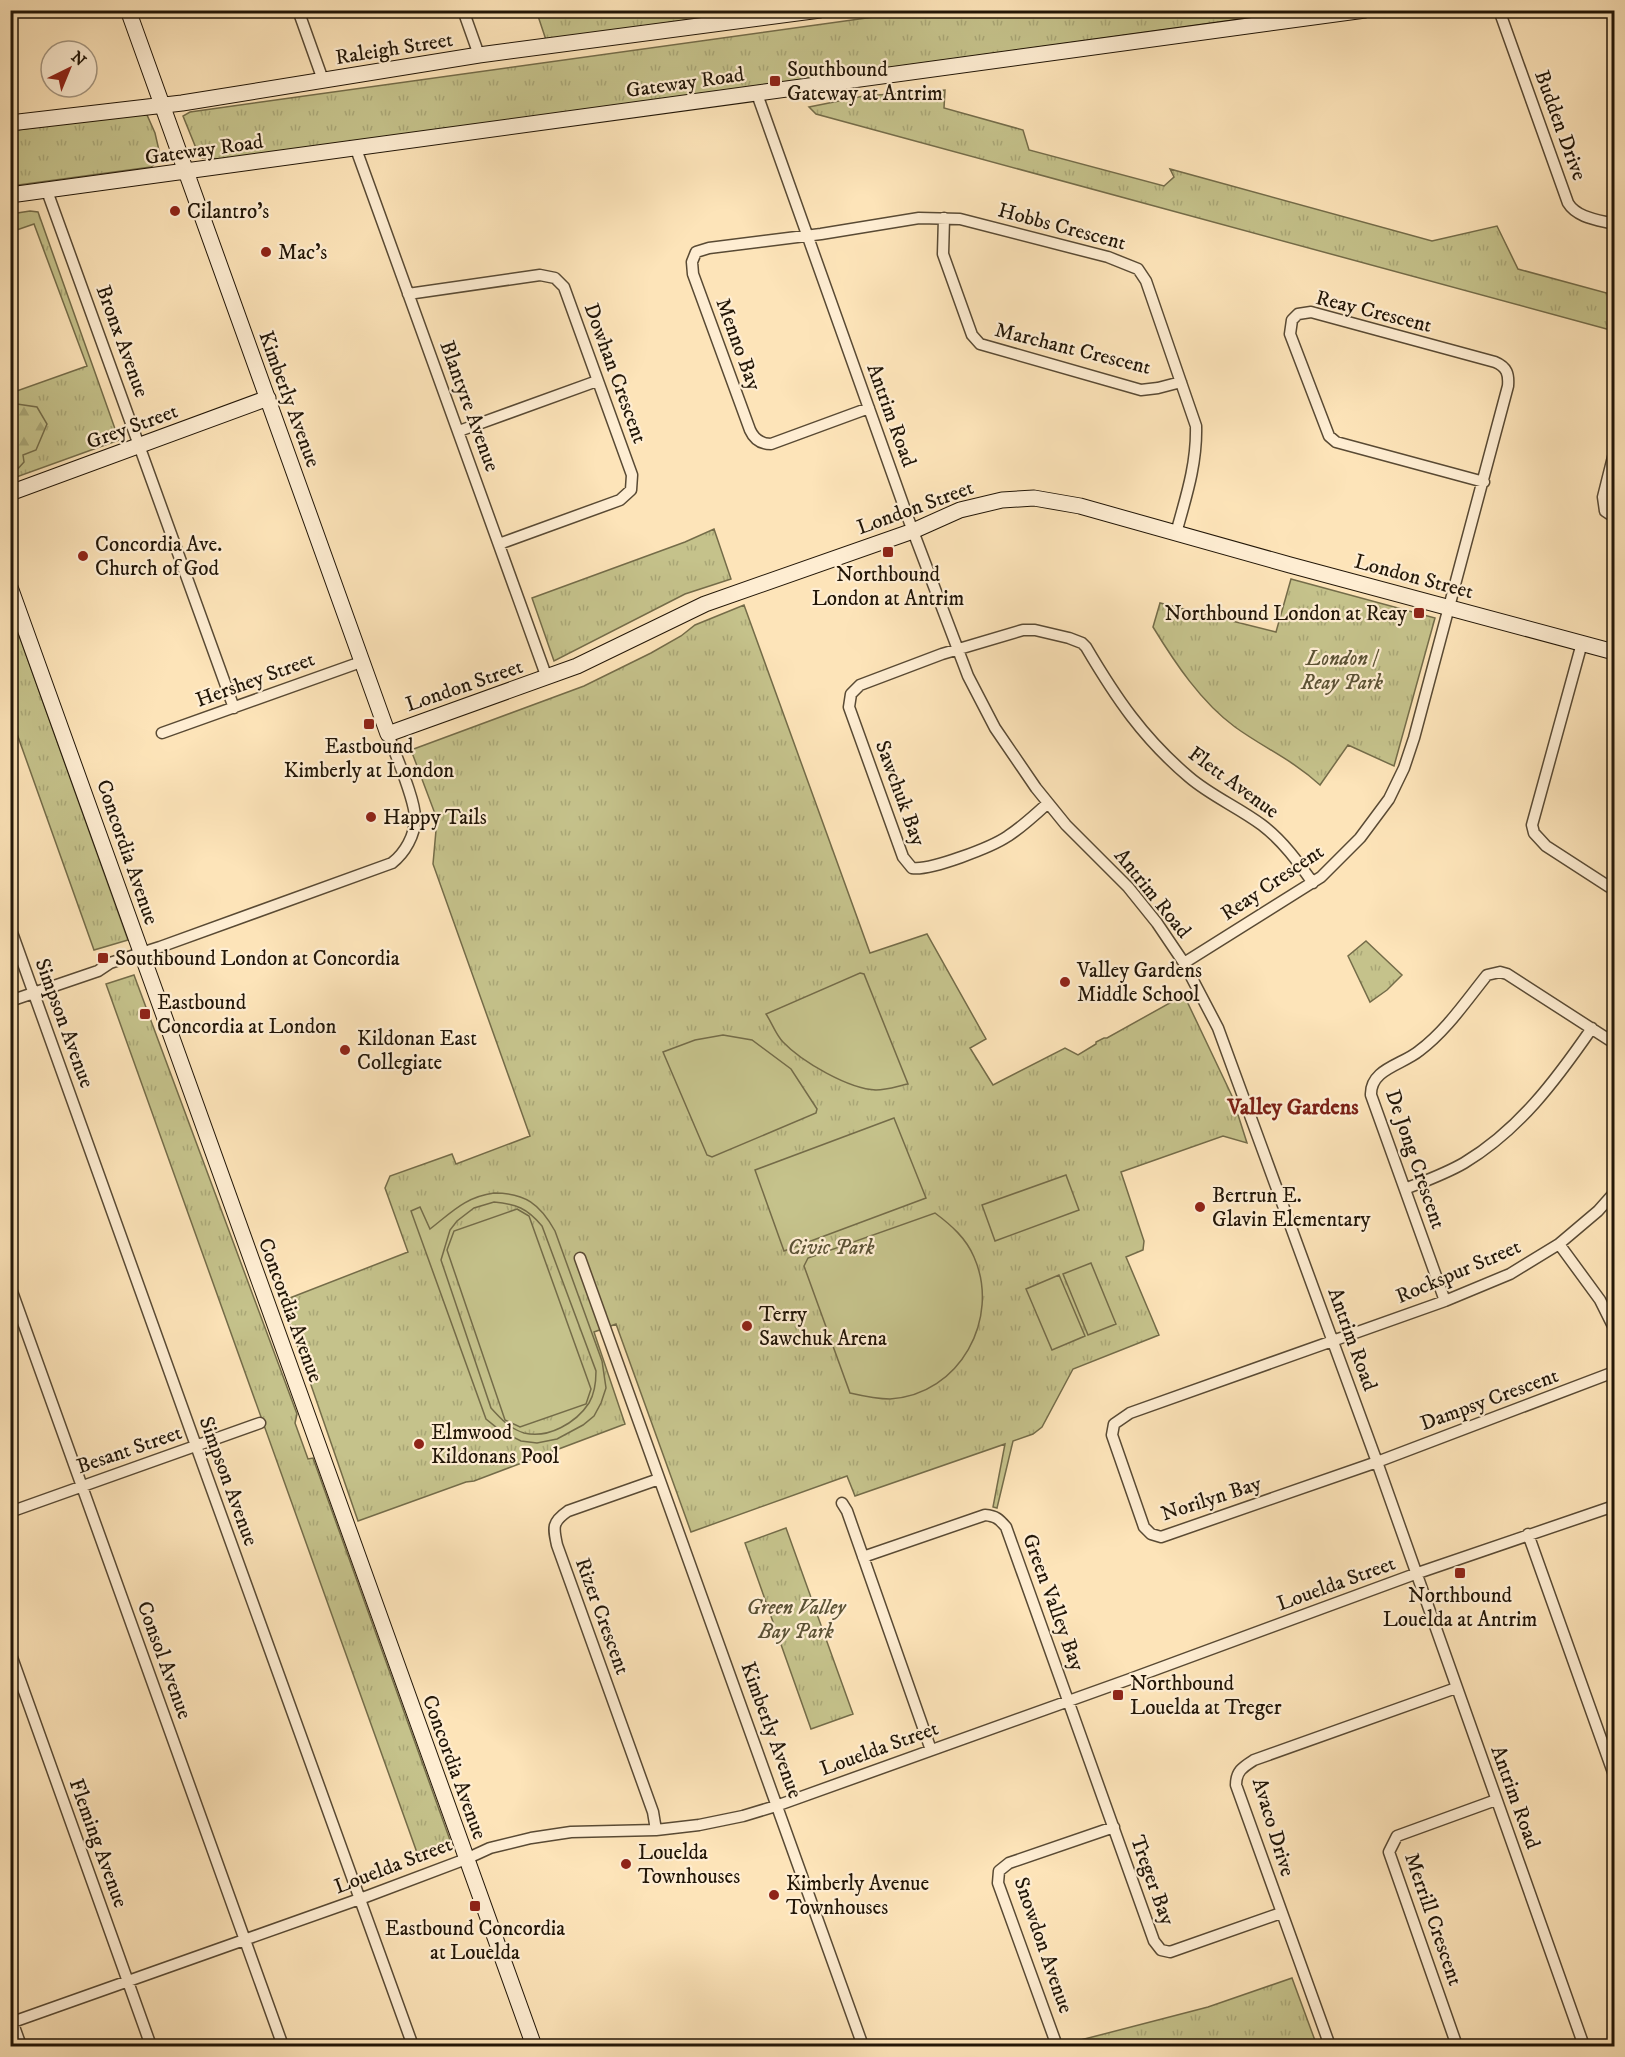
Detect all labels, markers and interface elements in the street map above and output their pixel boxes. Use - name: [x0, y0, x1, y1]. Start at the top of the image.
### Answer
- street label: Raleigh Street: [334, 27, 455, 71]
- north arrow: [39, 39, 99, 99]
- text: N: [67, 47, 90, 71]
- place label: Southbound Gateway at Antrim: [787, 57, 943, 107]
- street label: Gateway Road: [624, 62, 746, 104]
- street label: Budden Drive: [1528, 67, 1592, 184]
- marker: Southbound Gateway at Antrim: [768, 74, 782, 88]
- street label: Gateway Road: [143, 129, 265, 171]
- street label: Hobbs Crescent: [995, 197, 1129, 257]
- place label: Cilantro's: [187, 199, 269, 225]
- marker: Cilantro's: [168, 204, 182, 218]
- place label: Mac's: [278, 240, 327, 266]
- marker: Mac's: [259, 245, 273, 259]
- street label: Bronx Avenue: [90, 282, 154, 401]
- street label: Reay Crescent: [1313, 285, 1435, 339]
- street label: Menno Bay: [709, 295, 767, 395]
- street label: Dowhan Crescent: [578, 300, 653, 447]
- street label: Marchant Crescent: [992, 317, 1154, 381]
- street label: Kimberly Avenue: [252, 328, 326, 471]
- street label: Blantyre Avenue: [433, 337, 505, 476]
- street label: Antrim Road: [860, 360, 922, 471]
- street label: Grey Street: [83, 398, 182, 455]
- street label: London Street: [854, 475, 977, 541]
- place label: Concordia Ave. Church of God: [95, 532, 222, 582]
- marker: Northbound London at Antrim: [881, 545, 895, 559]
- marker: Concordia Ave. Church of God: [76, 549, 90, 563]
- street label: London Street: [1351, 549, 1476, 605]
- place label: Northbound London at Antrim: [812, 562, 964, 612]
- place label: Northbound London at Reay: [1165, 601, 1408, 627]
- marker: Northbound London at Reay: [1412, 606, 1426, 620]
- street label: Hershey Street: [192, 646, 319, 713]
- park label: London / Reay Park: [1300, 646, 1383, 696]
- street label: London Street: [402, 654, 527, 718]
- marker: Eastbound Kimberly at London: [362, 717, 376, 731]
- place label: Eastbound Kimberly at London: [284, 734, 454, 784]
- street label: Sawchuk Bay: [869, 737, 931, 851]
- street label: Flett Avenue: [1183, 741, 1284, 825]
- street label: Concordia Avenue: [90, 776, 164, 929]
- place label: Happy Tails: [383, 805, 487, 831]
- marker: Happy Tails: [364, 810, 378, 824]
- street label: Reay Crescent: [1216, 839, 1329, 927]
- street label: Antrim Road: [1108, 844, 1197, 944]
- place label: Southbound London at Concordia: [115, 946, 400, 972]
- marker: Southbound London at Concordia: [96, 951, 110, 965]
- street label: Simpson Avenue: [29, 955, 100, 1092]
- place label: Valley Gardens Middle School: [1076, 958, 1202, 1008]
- marker: Valley Gardens Middle School: [1058, 975, 1072, 989]
- place label: Eastbound Concordia at London: [157, 990, 336, 1040]
- marker: Eastbound Concordia at London: [138, 1007, 152, 1021]
- place label: Kildonan East Collegiate: [357, 1026, 477, 1076]
- marker: Kildonan East Collegiate: [338, 1043, 352, 1057]
- street label: De Jong Crescent: [1379, 1086, 1451, 1233]
- district label: Valley Gardens: [1226, 1094, 1359, 1121]
- place label: Bertrun E. Glavin Elementary: [1212, 1183, 1371, 1233]
- marker: Bertrun E. Glavin Elementary: [1193, 1200, 1207, 1214]
- street label: Rockspur Street: [1392, 1234, 1525, 1310]
- street label: Concordia Avenue: [252, 1235, 328, 1386]
- park label: Civic Park: [787, 1235, 875, 1261]
- street label: Antrim Road: [1321, 1284, 1383, 1395]
- place label: Terry Sawchuk Arena: [759, 1302, 887, 1352]
- marker: Terry Sawchuk Arena: [740, 1319, 754, 1333]
- street label: Dampsy Crescent: [1417, 1363, 1562, 1437]
- street label: Simpson Avenue: [193, 1413, 264, 1550]
- street label: Besant Street: [73, 1420, 186, 1480]
- place label: Elmwood Kildonans Pool: [431, 1420, 560, 1470]
- marker: Elmwood Kildonans Pool: [412, 1437, 426, 1451]
- street label: Norilyn Bay: [1158, 1470, 1266, 1527]
- street label: Green Valley Bay: [1016, 1530, 1090, 1675]
- street label: Louelda Street: [1274, 1550, 1399, 1617]
- street label: Rizer Crescent: [569, 1554, 635, 1678]
- marker: Northbound Louelda at Antrim: [1453, 1566, 1467, 1580]
- place label: Northbound Louelda at Antrim: [1383, 1583, 1537, 1633]
- park label: Green Valley Bay Park: [747, 1595, 847, 1645]
- street label: Consol Avenue: [131, 1598, 198, 1723]
- street label: Kimberly Avenue: [734, 1659, 808, 1802]
- place label: Northbound Louelda at Treger: [1130, 1671, 1282, 1721]
- marker: Northbound Louelda at Treger: [1111, 1688, 1125, 1702]
- street label: Concordia Avenue: [416, 1692, 492, 1843]
- street label: Louelda Street: [817, 1715, 942, 1782]
- street label: Antrim Road: [1484, 1742, 1546, 1853]
- street label: Fleming Avenue: [63, 1775, 134, 1912]
- street label: Avaco Drive: [1246, 1775, 1300, 1880]
- street label: Louelda Street: [331, 1831, 456, 1900]
- street label: Treger Bay: [1124, 1832, 1181, 1930]
- place label: Louelda Townhouses: [638, 1840, 740, 1890]
- street label: Merrill Crescent: [1398, 1850, 1468, 1989]
- marker: Louelda Townhouses: [619, 1857, 633, 1871]
- place label: Kimberly Avenue Townhouses: [786, 1871, 929, 1921]
- street label: Snowdon Avenue: [1008, 1874, 1079, 2017]
- marker: Kimberly Avenue Townhouses: [767, 1888, 781, 1902]
- marker: Eastbound Concordia at Louelda: [468, 1899, 482, 1913]
- place label: Eastbound Concordia at Louelda: [385, 1916, 565, 1966]

